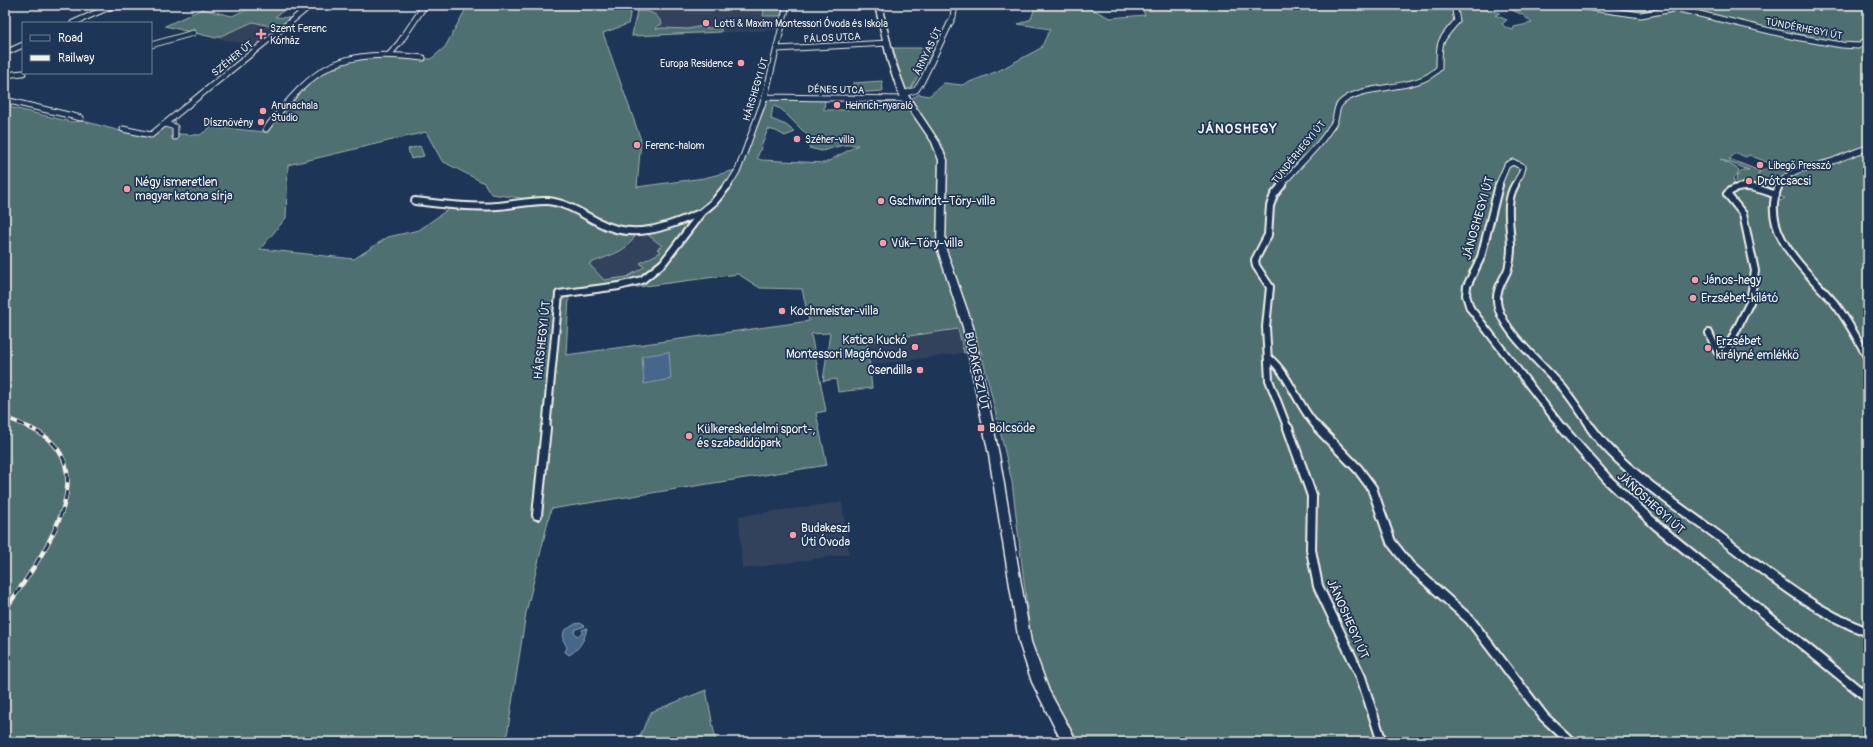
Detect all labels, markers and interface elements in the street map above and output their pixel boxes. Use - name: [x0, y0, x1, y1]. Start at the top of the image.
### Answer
- street label: TÜNDÉRHEGYI ÚT: [1764, 15, 1844, 42]
- place label: Lotti & Maxim Montessori Óvoda és Iskola: [714, 16, 888, 30]
- marker: Lotti & Maxim Montessori Óvoda és Iskola: [701, 18, 711, 28]
- legend: [22, 22, 152, 74]
- place label: Szent Ferenc Kórház: [270, 23, 327, 47]
- street label: ÁRNYAS ÚT: [910, 25, 945, 77]
- marker: Szent Ferenc Kórház: [255, 28, 267, 40]
- street label: PÁLOS UTCA: [803, 29, 861, 45]
- text: Road: [58, 31, 83, 46]
- street label: SZÉHER ÚT: [209, 37, 256, 79]
- text: Railway: [58, 51, 94, 66]
- street label: HÁRSHEGYI ÚT: [740, 55, 771, 123]
- place label: Europa Residence: [660, 58, 733, 70]
- marker: Europa Residence: [736, 58, 746, 68]
- street label: DÉNES UTCA: [808, 83, 865, 97]
- place label: Arunachala Studio: [271, 100, 318, 124]
- marker: Heinrich-nyaraló: [832, 100, 842, 110]
- place label: Heinrich-nyaraló: [845, 100, 914, 112]
- marker: Arunachala Studio: [258, 106, 268, 116]
- place label: Dísznövény: [204, 117, 254, 129]
- marker: Dísznövény: [256, 117, 266, 127]
- street label: TÜNDÉRHEGYI ÚT: [1269, 118, 1328, 187]
- district label: JÁNOSHEGY: [1198, 121, 1278, 137]
- marker: Széher-villa: [792, 134, 802, 144]
- place label: Széher-villa: [805, 134, 855, 146]
- marker: Ferenc-halom: [632, 140, 642, 150]
- place label: Ferenc-halom: [645, 140, 705, 152]
- marker: Libegő Presszó: [1755, 160, 1765, 170]
- place label: Libegő Presszó: [1768, 160, 1832, 172]
- street label: JÁNOSHEGYI ÚT: [1458, 174, 1498, 262]
- place label: Drótcsacsi: [1757, 174, 1811, 189]
- place label: Négy ismeretlen magyar katona sírja: [135, 175, 233, 204]
- marker: Drótcsacsi: [1744, 176, 1754, 186]
- marker: Négy ismeretlen magyar katona sírja: [122, 184, 132, 194]
- place label: Gschwindt–Tőry-villa: [889, 194, 996, 209]
- marker: Gschwindt–Tőry-villa: [876, 196, 886, 206]
- place label: Vúk–Tőry-villa: [891, 236, 963, 251]
- marker: Vúk–Tőry-villa: [878, 238, 888, 248]
- place label: János-hegy: [1703, 273, 1761, 288]
- marker: János-hegy: [1690, 275, 1700, 285]
- place label: Erzsébet-kilátó: [1701, 291, 1779, 306]
- marker: Erzsébet-kilátó: [1688, 293, 1698, 303]
- street label: HÁRSHEGYI ÚT: [530, 300, 554, 380]
- place label: Kochmeister-villa: [790, 304, 879, 319]
- marker: Kochmeister-villa: [777, 306, 787, 316]
- street label: BUDAKESZI ÚT: [961, 331, 993, 412]
- place label: Katica Kuckó Montessori Magánóvoda: [786, 333, 907, 362]
- place label: Erzsébet királyné emlékkő: [1716, 334, 1799, 363]
- marker: Katica Kuckó Montessori Magánóvoda: [910, 342, 920, 352]
- marker: Erzsébet királyné emlékkő: [1703, 343, 1713, 353]
- place label: Csendilla: [867, 363, 912, 378]
- marker: Csendilla: [915, 365, 925, 375]
- place label: Bölcsőde: [989, 421, 1035, 436]
- place label: Külkereskedelmi sport-, és szabadidőpark: [697, 422, 815, 451]
- marker: Bölcsőde: [976, 423, 986, 433]
- marker: Külkereskedelmi sport-, és szabadidőpark: [684, 431, 694, 441]
- street label: JÁNOSHEGYI ÚT: [1614, 468, 1689, 538]
- place label: Budakeszi Úti Óvoda: [801, 521, 850, 550]
- marker: Budakeszi Úti Óvoda: [788, 530, 798, 540]
- street label: JÁNOSHEGYI ÚT: [1323, 576, 1373, 662]

